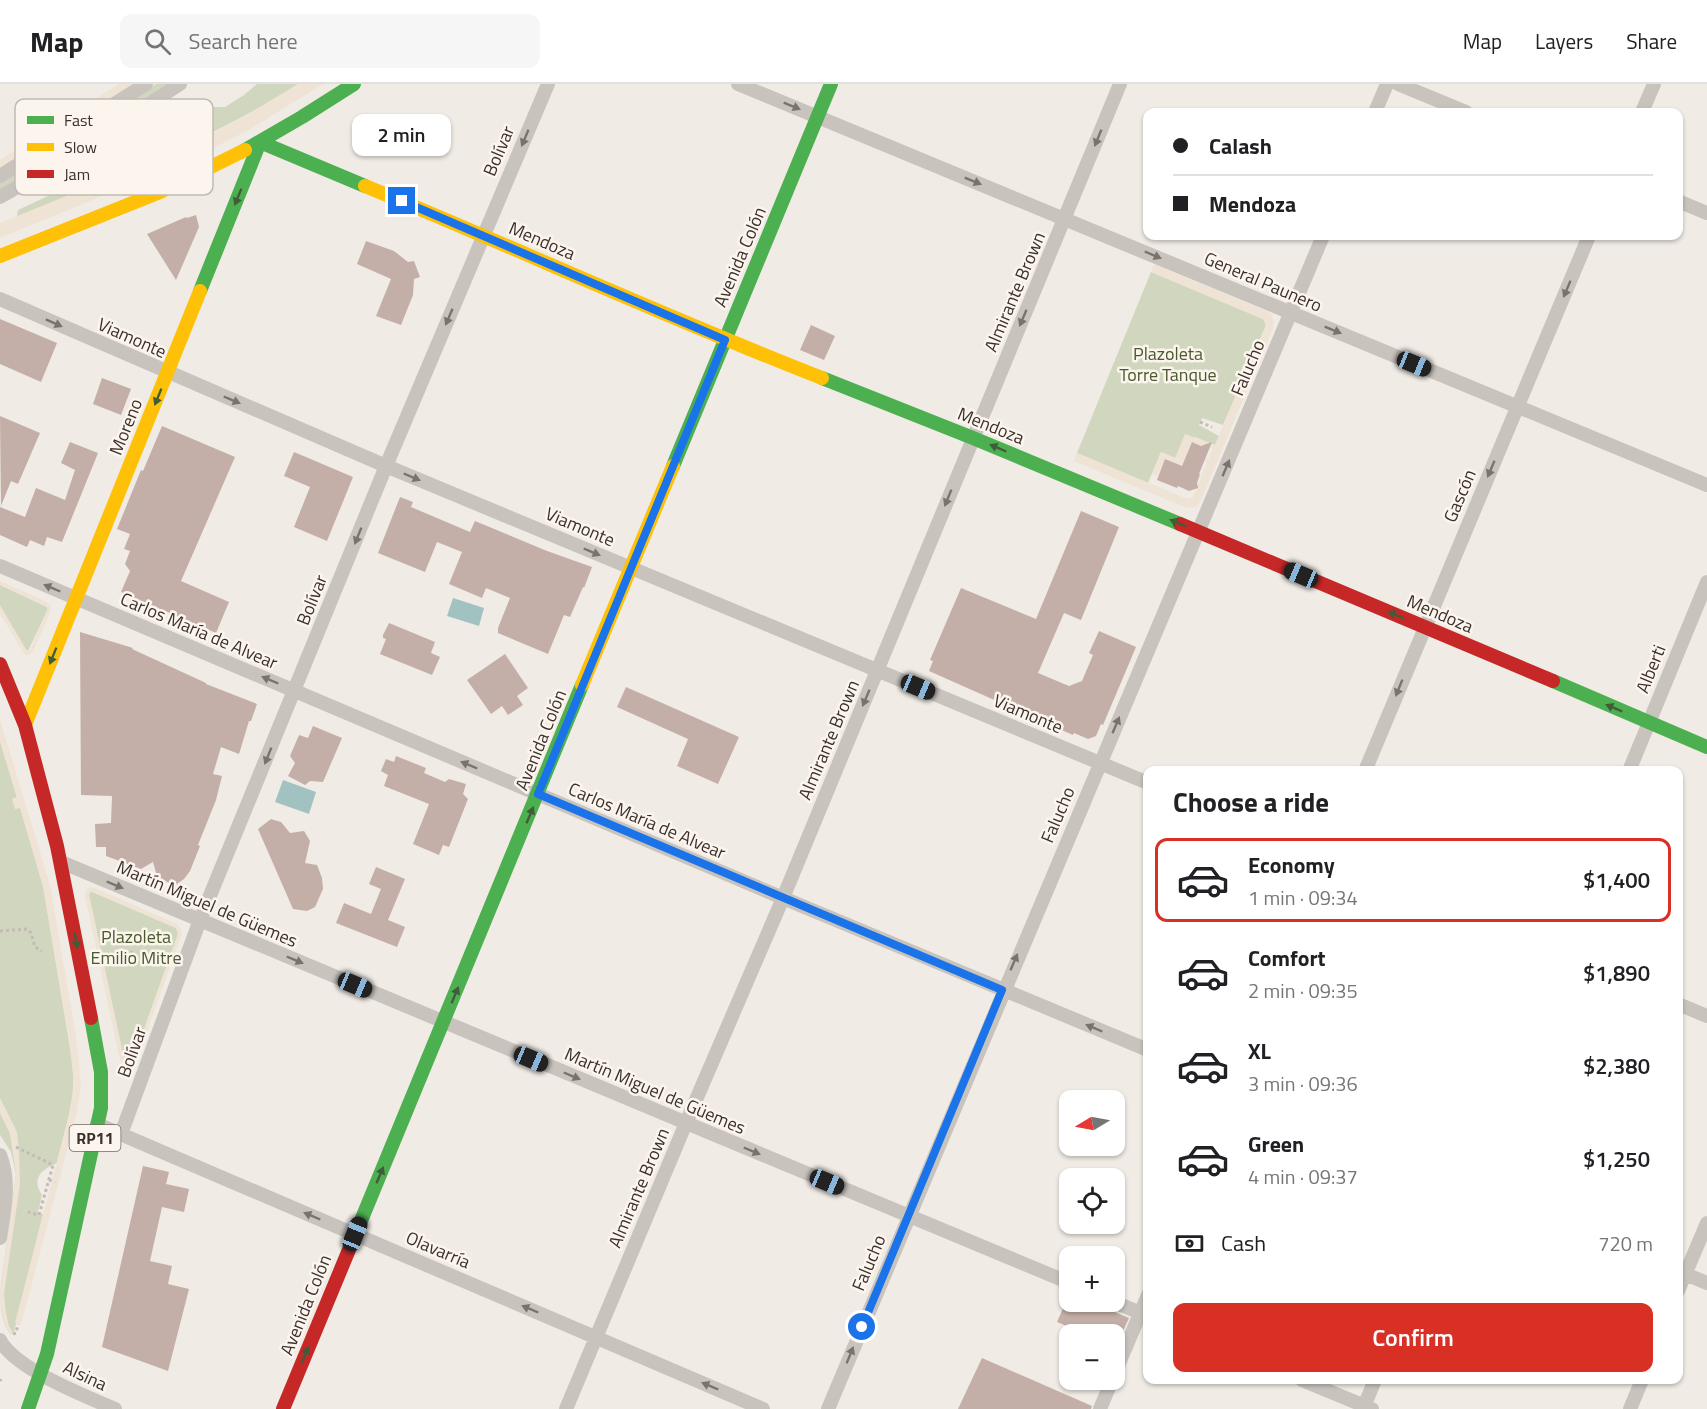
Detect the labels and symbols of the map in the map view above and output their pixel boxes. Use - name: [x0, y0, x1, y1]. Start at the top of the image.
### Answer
- legend: [15, 99, 213, 195]
- one-way arrow: [784, 101, 802, 111]
- text: Fast: [64, 108, 93, 132]
- callout: 2 min: [352, 114, 452, 156]
- street label: Bolívar: [476, 121, 521, 180]
- one-way arrow: [520, 129, 530, 147]
- one-way arrow: [1093, 129, 1102, 147]
- text: Slow: [64, 135, 97, 159]
- text: Jam: [64, 162, 90, 186]
- one-way arrow: [964, 176, 982, 186]
- route end: [388, 187, 415, 214]
- one-way arrow: [233, 188, 243, 206]
- street label: Avenida Colón: [706, 202, 773, 311]
- street label: Mendoza: [505, 214, 580, 267]
- street label: Almirante Brown: [977, 228, 1052, 356]
- street label: General Paunero: [1200, 245, 1326, 319]
- one-way arrow: [1144, 250, 1162, 260]
- one-way arrow: [1562, 281, 1571, 298]
- one-way arrow: [444, 309, 454, 327]
- one-way arrow: [1018, 309, 1027, 327]
- street label: Viamonte: [93, 310, 171, 365]
- one-way arrow: [45, 318, 63, 328]
- one-way arrow: [1324, 326, 1342, 335]
- street label: Falucho: [1224, 336, 1271, 400]
- park label: Plazoleta Torre Tanque: [1119, 340, 1217, 388]
- car: [1394, 349, 1434, 379]
- one-way arrow: [152, 388, 162, 406]
- street label: Moreno: [102, 394, 149, 459]
- one-way arrow: [224, 396, 241, 405]
- street label: Mendoza: [954, 400, 1029, 451]
- one-way arrow: [989, 443, 1007, 452]
- one-way arrow: [1222, 459, 1231, 477]
- one-way arrow: [1485, 460, 1495, 478]
- street label: Gascón: [1436, 465, 1483, 527]
- one-way arrow: [403, 473, 421, 482]
- one-way arrow: [943, 490, 953, 508]
- street label: Viamonte: [541, 500, 619, 553]
- one-way arrow: [1169, 518, 1187, 527]
- one-way arrow: [353, 527, 362, 545]
- one-way arrow: [583, 548, 601, 557]
- car: [1281, 560, 1321, 590]
- street label: Bolívar: [289, 570, 334, 629]
- one-way arrow: [42, 583, 60, 593]
- street label: Carlos María de Alvear: [116, 585, 282, 676]
- street label: Mendoza: [1403, 587, 1478, 640]
- one-way arrow: [1387, 610, 1405, 620]
- street label: Alberti: [1629, 641, 1672, 697]
- one-way arrow: [48, 647, 57, 665]
- car: [898, 672, 938, 702]
- one-way arrow: [260, 675, 278, 685]
- street label: Almirante Brown: [791, 676, 866, 804]
- one-way arrow: [1394, 679, 1404, 697]
- street label: Avenida Colón: [508, 685, 573, 794]
- street label: Viamonte: [989, 687, 1067, 740]
- one-way arrow: [861, 689, 870, 707]
- one-way arrow: [1605, 703, 1623, 713]
- one-way arrow: [1111, 715, 1121, 733]
- one-way arrow: [263, 747, 273, 765]
- one-way arrow: [460, 760, 477, 769]
- street label: Carlos María de Alvear: [564, 775, 730, 866]
- street label: Falucho: [1034, 783, 1081, 847]
- one-way arrow: [525, 805, 535, 823]
- street label: Martín Miguel de Güemes: [113, 853, 302, 954]
- one-way arrow: [106, 881, 124, 890]
- park label: Plazoleta Emilio Mitre: [90, 923, 182, 971]
- one-way arrow: [72, 931, 81, 950]
- one-way arrow: [1010, 953, 1020, 971]
- one-way arrow: [286, 956, 304, 965]
- car: [335, 970, 375, 1000]
- one-way arrow: [450, 985, 460, 1003]
- street label: Bolívar: [110, 1023, 153, 1081]
- one-way arrow: [1084, 1023, 1102, 1033]
- street label: Martín Miguel de Güemes: [561, 1040, 750, 1141]
- car: [511, 1044, 551, 1074]
- one-way arrow: [563, 1072, 581, 1081]
- north arrow: [1059, 1090, 1125, 1156]
- street label: Almirante Brown: [601, 1124, 676, 1252]
- road number: RP11: [70, 1125, 121, 1151]
- one-way arrow: [743, 1147, 761, 1156]
- one-way arrow: [375, 1165, 385, 1183]
- car: [807, 1167, 847, 1197]
- one-way arrow: [303, 1211, 321, 1221]
- car: [340, 1214, 370, 1254]
- street label: Olavarría: [402, 1224, 475, 1275]
- street label: Falucho: [845, 1231, 892, 1295]
- street label: Avenida Colón: [273, 1250, 338, 1359]
- one-way arrow: [521, 1304, 539, 1314]
- route start: [848, 1313, 875, 1340]
- one-way arrow: [301, 1346, 310, 1364]
- one-way arrow: [846, 1346, 855, 1364]
- street label: Alsina: [59, 1354, 112, 1397]
- one-way arrow: [700, 1381, 718, 1391]

